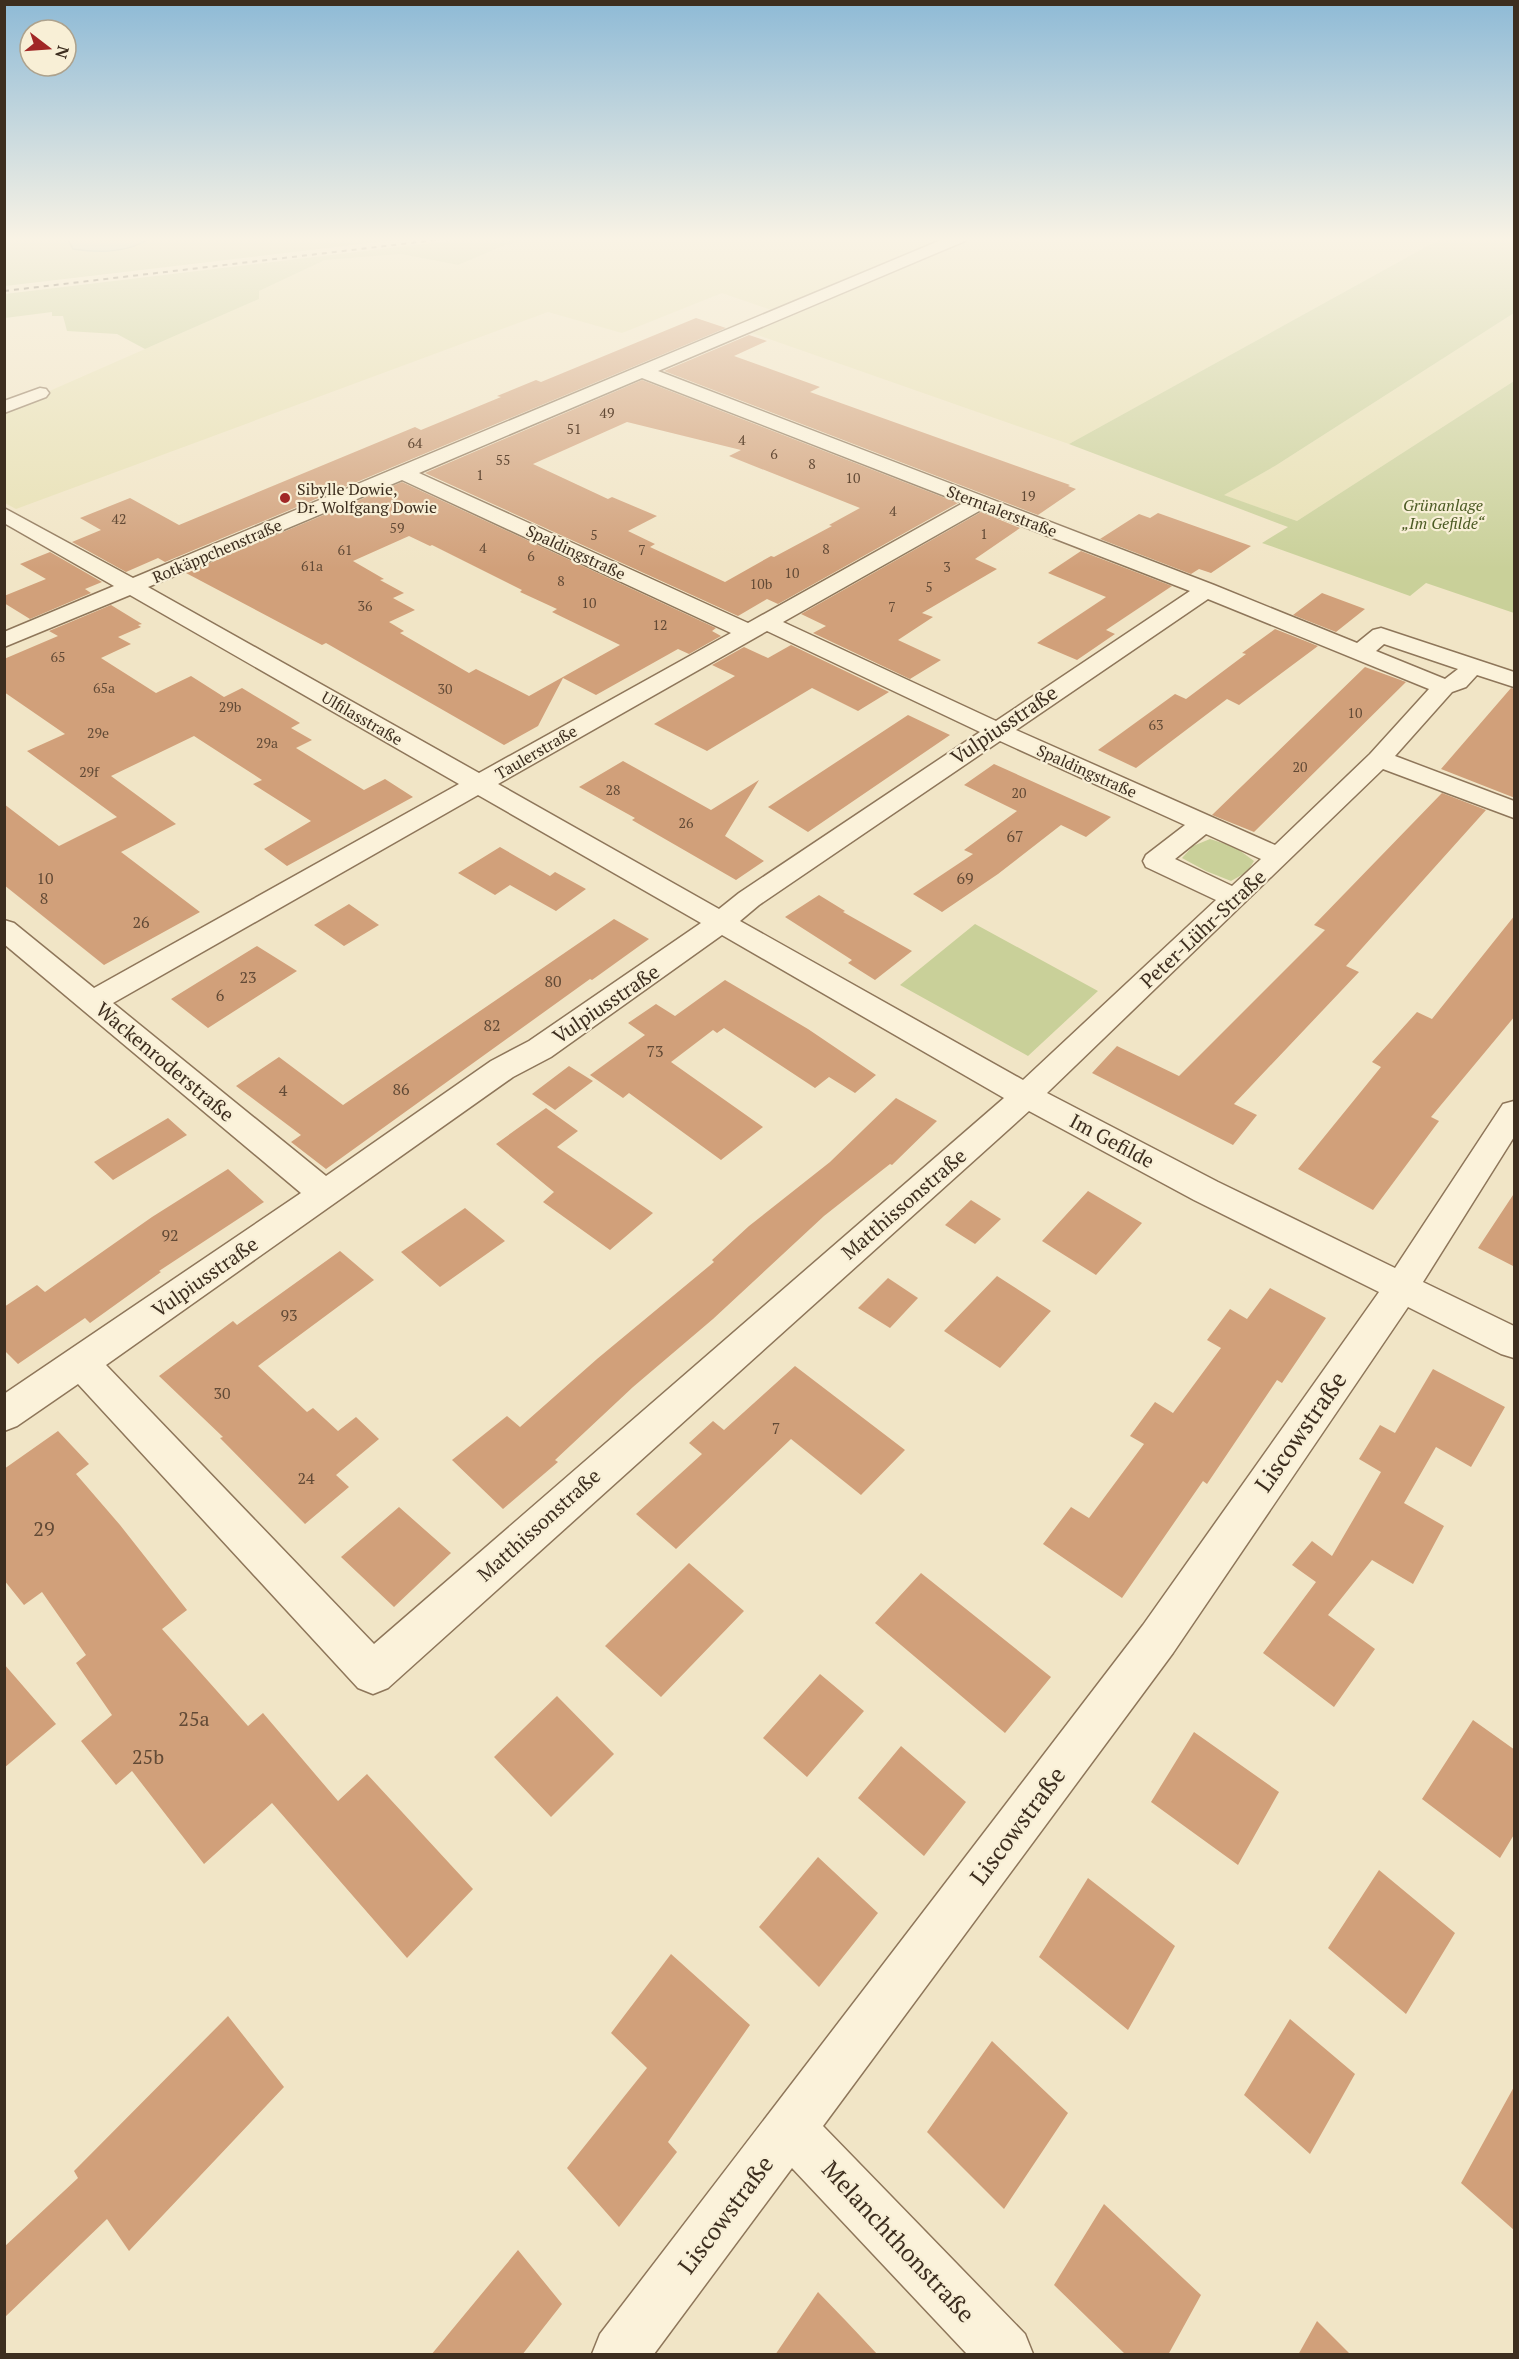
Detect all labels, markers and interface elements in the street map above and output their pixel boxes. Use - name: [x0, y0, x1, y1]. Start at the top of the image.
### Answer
- north arrow: [18, 18, 78, 78]
- text: N: [50, 43, 75, 61]
- house number: 49: [600, 403, 614, 422]
- house number: 51: [567, 419, 581, 438]
- house number: 4: [738, 430, 746, 449]
- house number: 64: [408, 433, 423, 452]
- house number: 6: [770, 444, 778, 463]
- house number: 55: [496, 450, 510, 469]
- house number: 8: [808, 454, 816, 473]
- house number: 1: [476, 465, 484, 484]
- house number: 10: [846, 468, 860, 487]
- place label: Sibylle Dowie, Dr. Wolfgang Dowie: [297, 478, 437, 518]
- street label: Sterntalerstraße: [944, 480, 1060, 542]
- house number: 19: [1021, 486, 1035, 505]
- marker: Sibylle Dowie, Dr. Wolfgang Dowie: [278, 491, 292, 505]
- park label: Grünanlage „Im Gefilde“: [1401, 494, 1486, 534]
- house number: 4: [889, 501, 897, 520]
- house number: 42: [112, 509, 126, 528]
- street label: Rotkäppchenstraße: [149, 514, 285, 588]
- house number: 59: [390, 518, 404, 537]
- street label: Spaldingstraße: [523, 519, 629, 585]
- house number: 1: [980, 524, 988, 543]
- house number: 5: [590, 525, 598, 544]
- house number: 4: [479, 538, 487, 557]
- house number: 8: [822, 539, 830, 558]
- house number: 61: [338, 540, 352, 559]
- house number: 7: [638, 540, 646, 559]
- house number: 6: [527, 546, 535, 565]
- house number: 61a: [301, 556, 323, 575]
- house number: 3: [943, 557, 951, 576]
- house number: 10: [785, 563, 799, 582]
- house number: 8: [557, 571, 565, 590]
- house number: 10b: [750, 574, 773, 593]
- house number: 5: [925, 577, 933, 596]
- house number: 10: [582, 593, 596, 612]
- house number: 36: [358, 596, 373, 615]
- house number: 7: [888, 597, 896, 616]
- house number: 12: [653, 615, 667, 634]
- house number: 65: [51, 647, 65, 666]
- house number: 65a: [93, 678, 115, 697]
- house number: 30: [438, 679, 452, 698]
- street label: Vulpiusstraße: [945, 679, 1063, 770]
- street label: Ulfilasstraße: [317, 686, 407, 750]
- house number: 29b: [219, 697, 242, 716]
- house number: 10: [1348, 703, 1362, 722]
- house number: 63: [1149, 715, 1163, 734]
- street label: Taulerstraße: [491, 720, 581, 784]
- house number: 29e: [87, 723, 109, 742]
- house number: 29a: [256, 733, 278, 752]
- street label: Spaldingstraße: [1033, 739, 1141, 803]
- house number: 20: [1293, 757, 1307, 776]
- house number: 29f: [79, 762, 100, 781]
- house number: 28: [606, 780, 620, 799]
- house number: 20: [1012, 783, 1026, 802]
- house number: 26: [679, 813, 694, 832]
- house number: 67: [1006, 825, 1024, 847]
- street label: Peter-Lühr-Straße: [1134, 863, 1271, 994]
- house number: 10: [36, 867, 54, 889]
- house number: 69: [956, 867, 974, 889]
- house number: 8: [40, 887, 48, 909]
- house number: 26: [132, 911, 150, 933]
- street label: Vulpiusstraße: [547, 958, 665, 1049]
- house number: 23: [239, 966, 257, 988]
- house number: 80: [544, 970, 562, 992]
- house number: 6: [216, 984, 225, 1006]
- street label: Wackenroderstraße: [90, 996, 240, 1128]
- house number: 82: [483, 1014, 501, 1036]
- house number: 73: [646, 1040, 664, 1062]
- house number: 86: [392, 1078, 410, 1100]
- house number: 4: [279, 1079, 288, 1101]
- street label: Im Gefilde: [1065, 1107, 1159, 1174]
- street label: Matthissonstraße: [836, 1142, 972, 1265]
- house number: 92: [161, 1224, 179, 1246]
- street label: Vulpiusstraße: [146, 1230, 263, 1323]
- house number: 93: [280, 1304, 298, 1326]
- street label: Liscowstraße: [1247, 1365, 1353, 1498]
- house number: 30: [213, 1382, 231, 1404]
- house number: 7: [772, 1417, 780, 1439]
- street label: Matthissonstraße: [471, 1462, 606, 1587]
- house number: 24: [297, 1467, 315, 1489]
- house number: 29: [33, 1515, 55, 1542]
- house number: 25a: [178, 1705, 210, 1732]
- house number: 25b: [132, 1743, 164, 1770]
- street label: Liscowstraße: [962, 1760, 1072, 1891]
- street label: Liscowstraße: [670, 2149, 780, 2280]
- street label: Melanchthonstraße: [815, 2154, 982, 2329]

